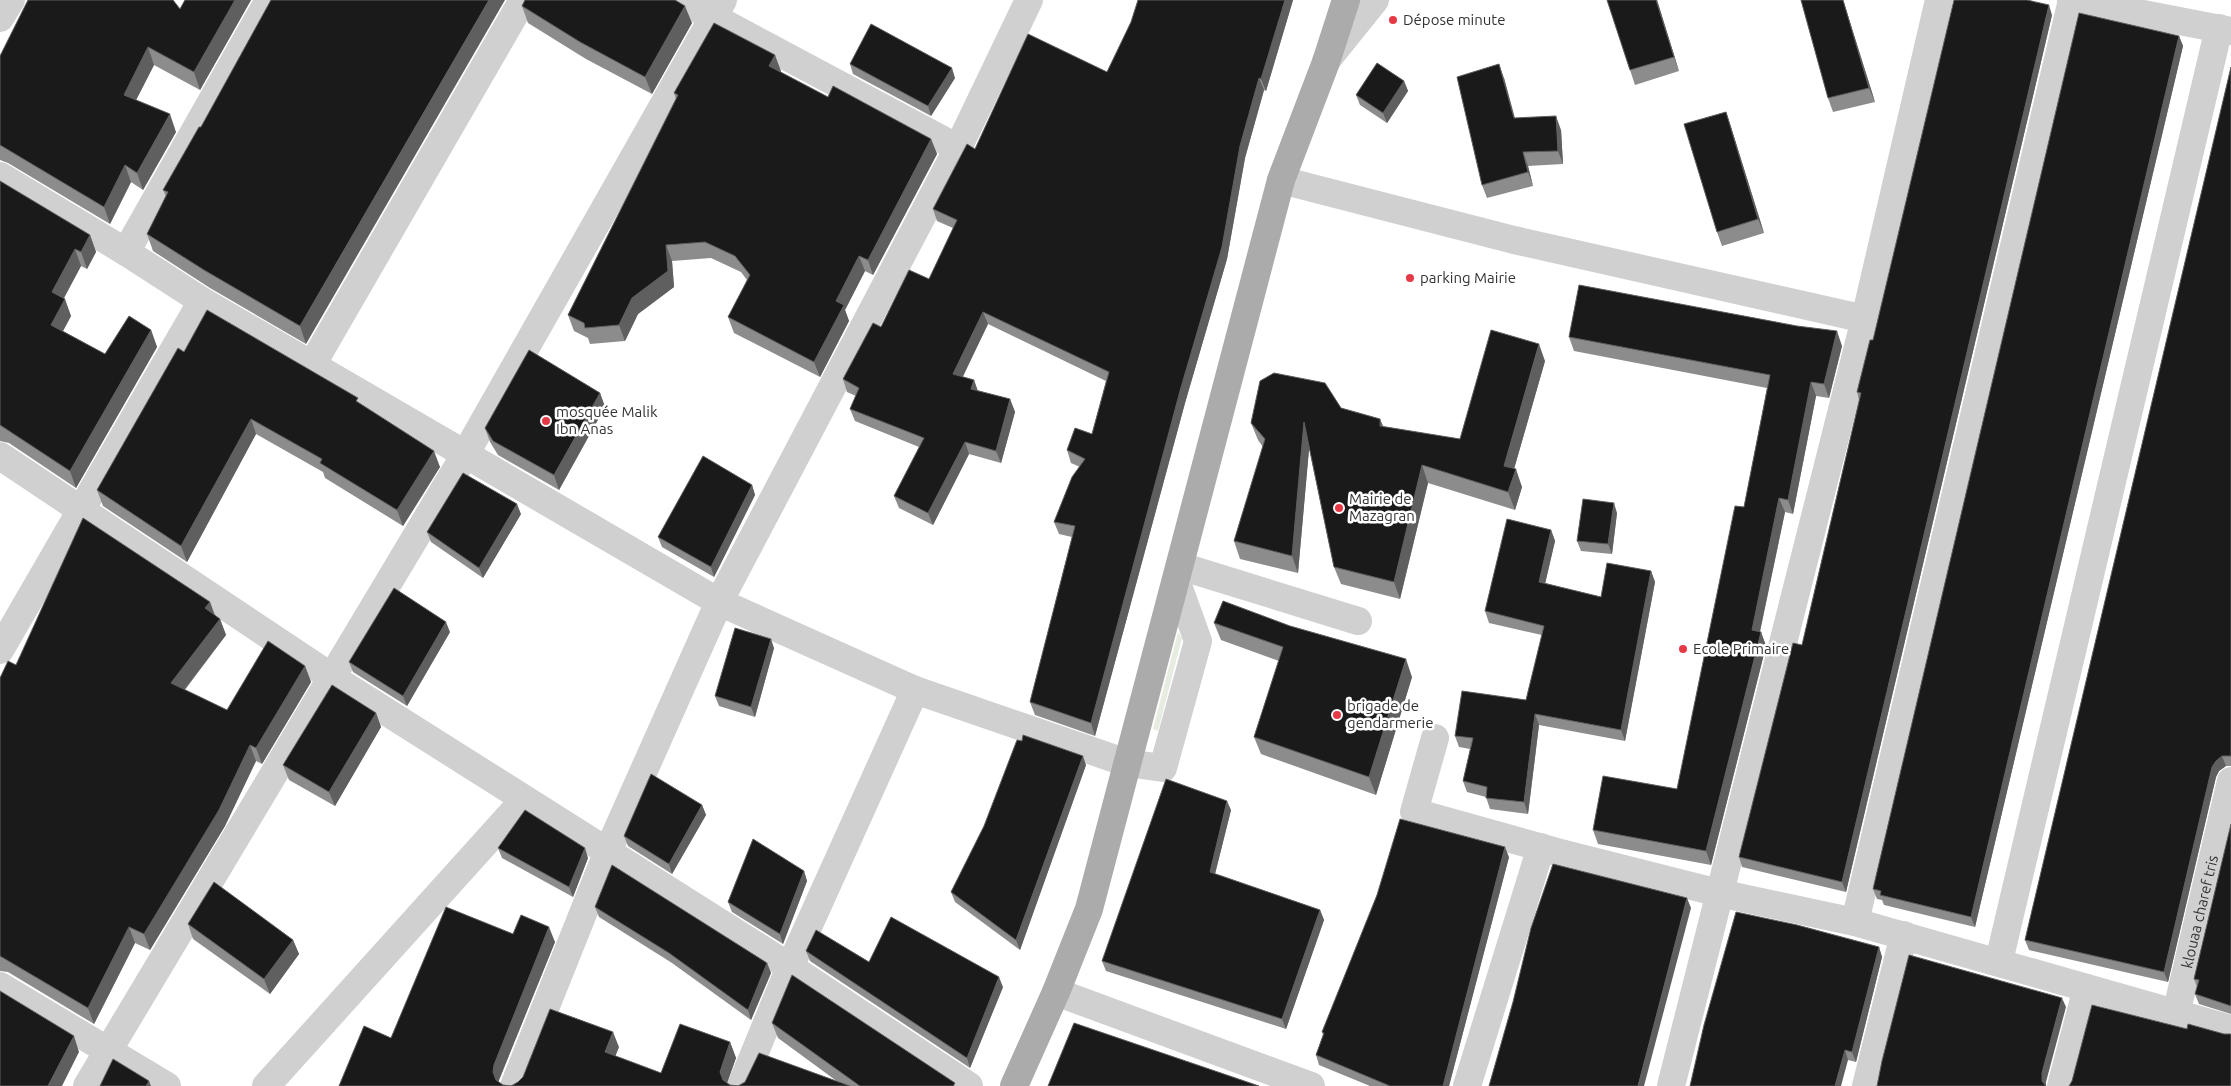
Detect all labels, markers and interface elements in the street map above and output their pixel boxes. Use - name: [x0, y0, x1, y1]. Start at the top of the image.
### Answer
- place label: Dépose minute: [1403, 11, 1506, 28]
- marker: Dépose minute: [1387, 14, 1399, 26]
- place label: parking Mairie: [1420, 269, 1516, 286]
- marker: parking Mairie: [1404, 272, 1416, 284]
- place label: mosquée Malik Ibn Anas: [556, 403, 658, 437]
- marker: mosquée Malik Ibn Anas: [540, 415, 552, 427]
- place label: Mairie de Mazagran: [1349, 490, 1415, 524]
- marker: Mairie de Mazagran: [1333, 502, 1345, 514]
- place label: Ecole Primaire: [1693, 640, 1789, 657]
- marker: Ecole Primaire: [1677, 643, 1689, 655]
- place label: brigade de gendarmerie: [1347, 697, 1433, 731]
- marker: brigade de gendarmerie: [1331, 709, 1343, 721]
- street label: klouaa charef tris: [2178, 853, 2221, 970]

